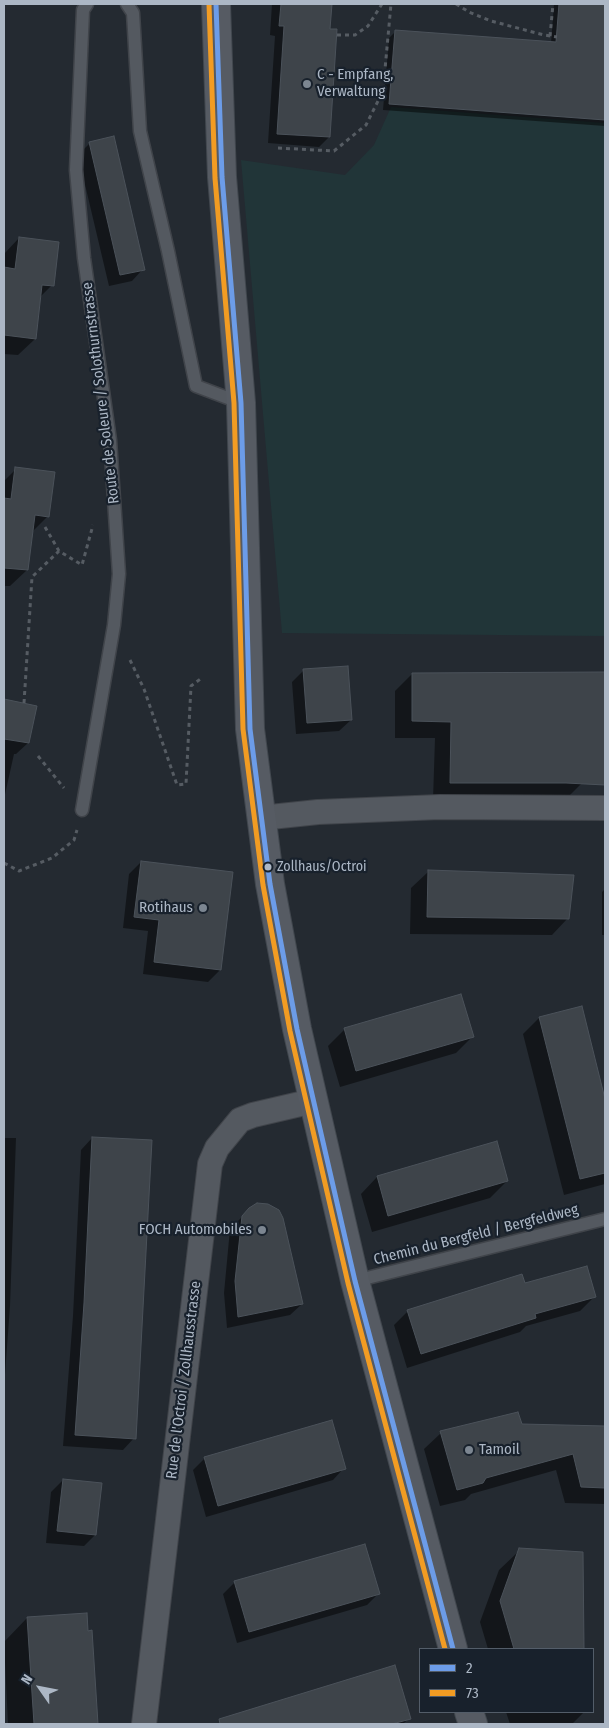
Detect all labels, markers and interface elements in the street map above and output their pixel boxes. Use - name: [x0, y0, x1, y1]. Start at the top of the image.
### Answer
- place label: C - Empfang, Verwaltung: [317, 66, 393, 101]
- marker: C - Empfang, Verwaltung: [301, 78, 313, 90]
- street label: Route de Soleure / Solothurnstrasse: [78, 281, 124, 505]
- place label: Zollhaus/Octroi: [277, 859, 367, 875]
- marker: Zollhaus/Octroi: [263, 862, 273, 872]
- place label: Rotihaus: [139, 899, 193, 917]
- marker: Rotihaus: [197, 902, 209, 914]
- street label: Chemin du Bergfeld / Bergfeldweg: [372, 1201, 580, 1269]
- place label: FOCH Automobiles: [139, 1221, 252, 1239]
- marker: FOCH Automobiles: [256, 1224, 268, 1236]
- street label: Rue de l'Octroi / Zollhausstrasse: [163, 1280, 205, 1480]
- place label: Tamoil: [479, 1441, 520, 1459]
- marker: Tamoil: [463, 1444, 475, 1456]
- legend: [419, 1648, 594, 1713]
- text: 2: [466, 1659, 473, 1677]
- north arrow: [15, 1663, 65, 1713]
- text: N: [18, 1671, 36, 1688]
- text: 73: [466, 1684, 479, 1702]

